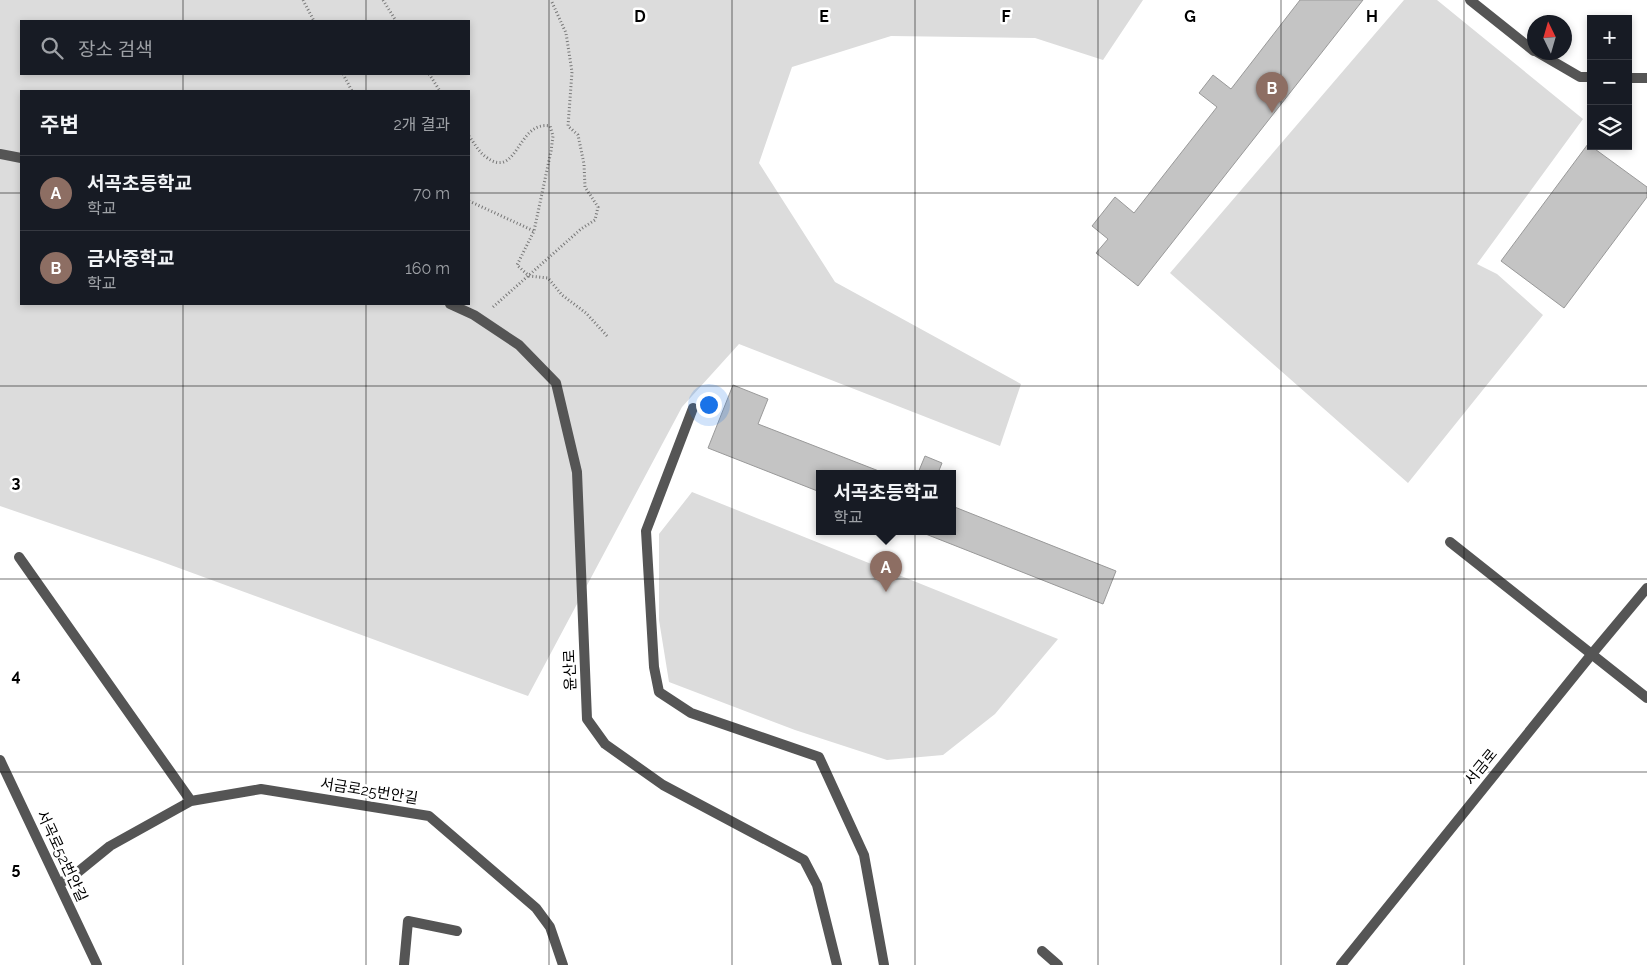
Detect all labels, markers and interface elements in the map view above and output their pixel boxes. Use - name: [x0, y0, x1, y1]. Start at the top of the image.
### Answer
- text: D: [634, 7, 646, 26]
- text: E: [819, 7, 829, 26]
- text: F: [1001, 7, 1011, 26]
- text: G: [1184, 7, 1196, 26]
- text: H: [1366, 7, 1378, 26]
- north arrow: [1527, 15, 1572, 60]
- map controls: [1587, 15, 1632, 150]
- button: +: [1587, 15, 1632, 60]
- search box: [20, 20, 470, 75]
- icon: search: [38, 34, 66, 62]
- text: 장소 검색: [78, 38, 153, 60]
- button: −: [1587, 60, 1632, 105]
- pin: B: [1256, 72, 1288, 113]
- button: layers: [1587, 105, 1632, 150]
- text: 주변: [40, 112, 79, 137]
- text: 2개 결과: [393, 115, 450, 134]
- text: 서곡초등학교: [87, 172, 192, 194]
- text: A: [51, 184, 61, 203]
- text: 70 m: [413, 184, 450, 203]
- text: 학교: [87, 199, 116, 218]
- text: 금사중학교: [87, 247, 174, 269]
- text: B: [51, 259, 61, 278]
- text: 160 m: [405, 259, 450, 278]
- text: 학교: [87, 274, 116, 293]
- your location: [696, 392, 722, 418]
- popup: [816, 470, 956, 535]
- text: 3: [12, 473, 21, 492]
- text: 서곡초등학교: [834, 481, 938, 503]
- text: 학교: [834, 508, 863, 527]
- pin: A: [870, 551, 902, 592]
- street label: 윤산로: [560, 649, 580, 691]
- text: 4: [11, 666, 21, 685]
- street label: 서금로: [1461, 745, 1501, 789]
- street label: 서금로25번안길: [319, 774, 419, 808]
- street label: 서곡로52번안길: [33, 807, 91, 905]
- text: 5: [12, 859, 21, 878]

